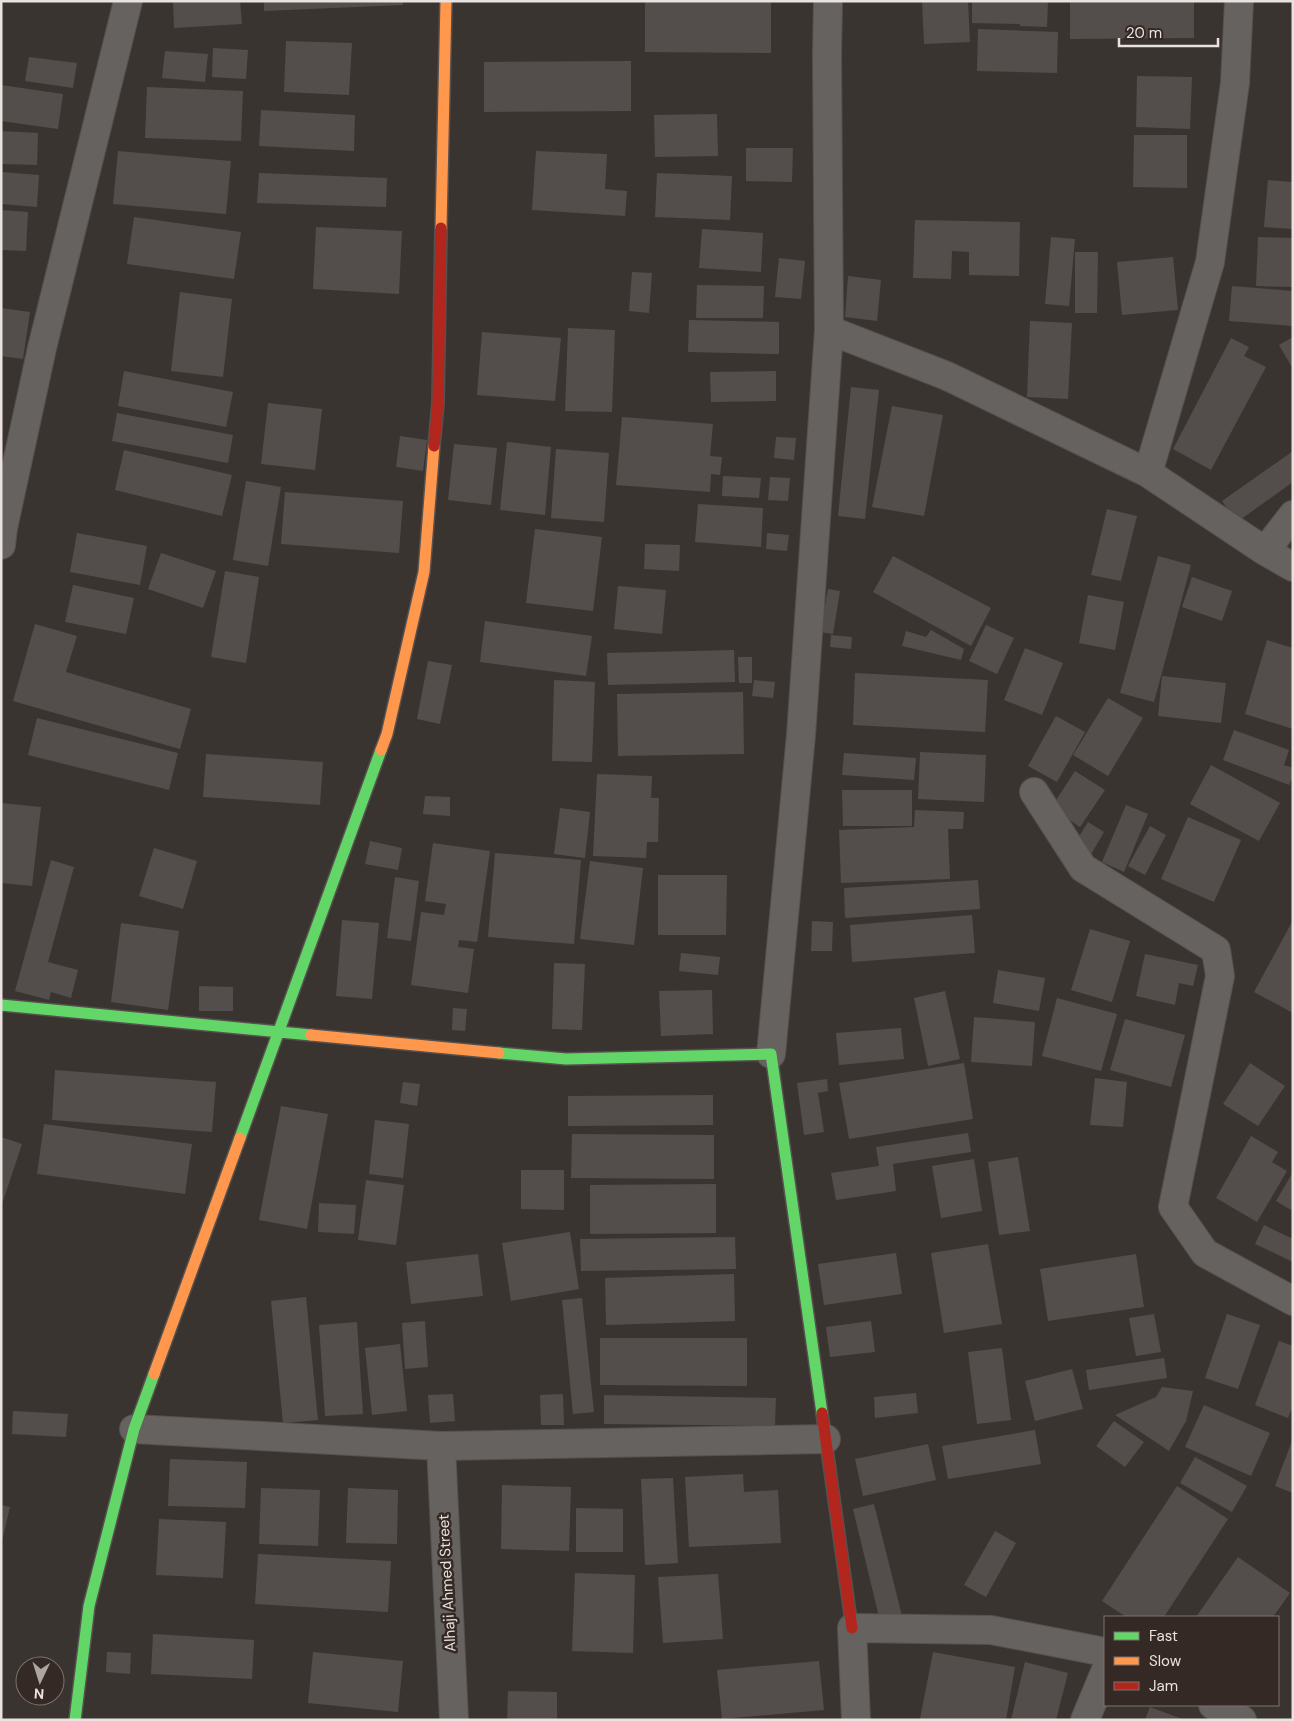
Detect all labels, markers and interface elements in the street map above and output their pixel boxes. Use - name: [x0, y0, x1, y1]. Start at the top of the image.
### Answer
- scale bar: [1119, 15, 1218, 47]
- text: 20 m: [1126, 23, 1162, 43]
- street label: Alhaji Ahmed Street: [433, 1514, 461, 1652]
- legend: [1104, 1616, 1279, 1706]
- text: Fast: [1149, 1626, 1178, 1646]
- text: Slow: [1149, 1651, 1182, 1671]
- north arrow: [15, 1656, 65, 1706]
- text: Jam: [1149, 1676, 1178, 1696]
- text: N: [33, 1685, 45, 1703]

